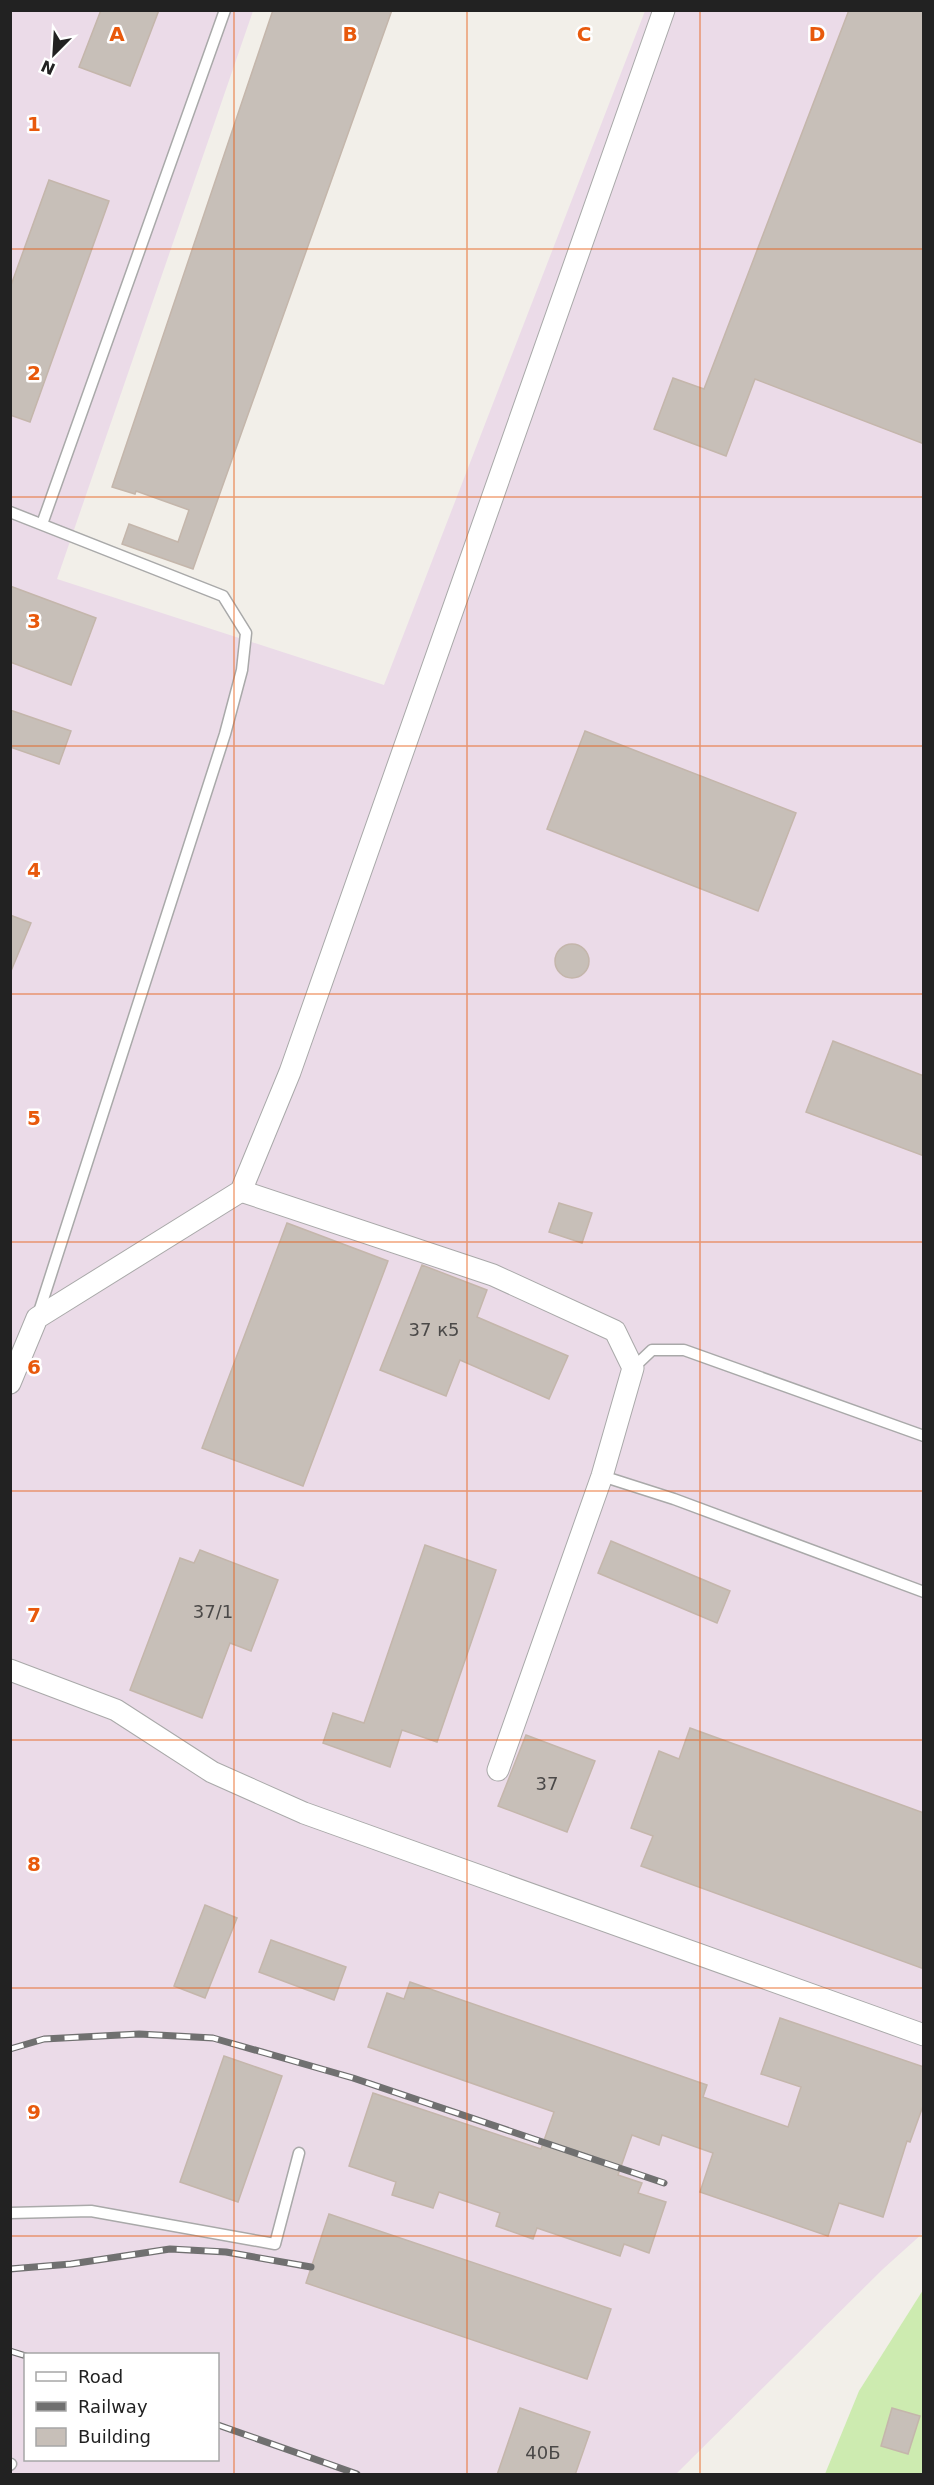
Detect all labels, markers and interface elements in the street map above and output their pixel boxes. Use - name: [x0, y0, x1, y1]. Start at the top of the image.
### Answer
- text: A: [109, 22, 125, 46]
- text: B: [342, 22, 358, 46]
- text: C: [577, 22, 591, 46]
- text: D: [809, 22, 825, 46]
- north arrow: [24, 24, 84, 84]
- text: N: [38, 56, 58, 79]
- text: 1: [27, 112, 41, 136]
- text: 2: [27, 361, 41, 385]
- text: 3: [27, 609, 41, 633]
- text: 4: [27, 858, 41, 882]
- text: 5: [27, 1106, 41, 1130]
- house number: 37 к5: [409, 1319, 459, 1340]
- text: 6: [27, 1355, 41, 1379]
- house number: 37/1: [193, 1601, 233, 1622]
- text: 7: [27, 1603, 41, 1627]
- house number: 37: [536, 1773, 558, 1794]
- text: 8: [27, 1852, 41, 1876]
- text: 9: [27, 2100, 41, 2124]
- legend: [24, 2353, 219, 2461]
- text: Road: [78, 2366, 123, 2387]
- text: Railway: [78, 2396, 148, 2417]
- text: Building: [78, 2426, 151, 2447]
- house number: 40Б: [525, 2442, 561, 2463]

